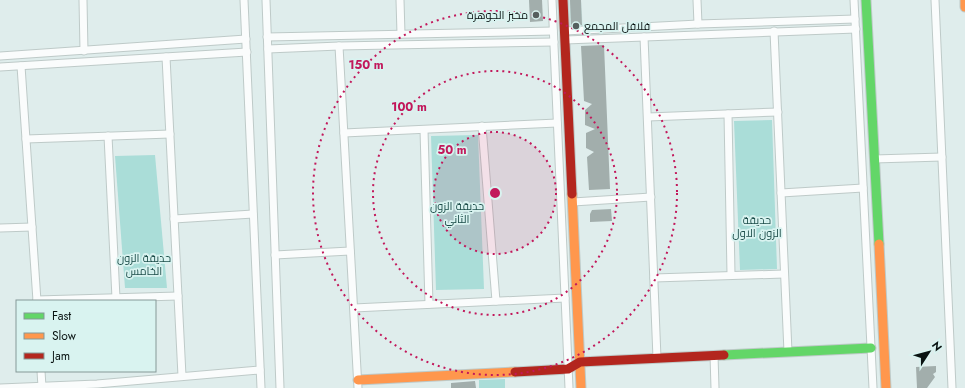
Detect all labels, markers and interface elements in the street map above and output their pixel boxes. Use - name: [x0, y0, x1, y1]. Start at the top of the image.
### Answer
- place label: مخبز الجوهرة: [467, 7, 528, 23]
- marker: مخبز الجوهرة: [531, 10, 541, 20]
- place label: فلافل المجمع: [584, 18, 650, 34]
- marker: فلافل المجمع: [571, 21, 581, 31]
- text: 150 m: [348, 56, 384, 74]
- text: 100 m: [391, 98, 427, 116]
- text: 50 m: [437, 141, 467, 159]
- centre of rings: [488, 186, 502, 200]
- park label: حديقة الزون الثاني: [430, 198, 484, 228]
- park label: حديقة الزون الاول: [732, 212, 782, 241]
- park label: حديقة الزون الخامس: [117, 250, 171, 279]
- legend: [16, 300, 156, 372]
- text: Fast: [52, 307, 71, 325]
- text: Slow: [52, 327, 77, 345]
- north arrow: [909, 332, 949, 372]
- text: N: [928, 338, 946, 354]
- text: Jam: [50, 347, 70, 365]

